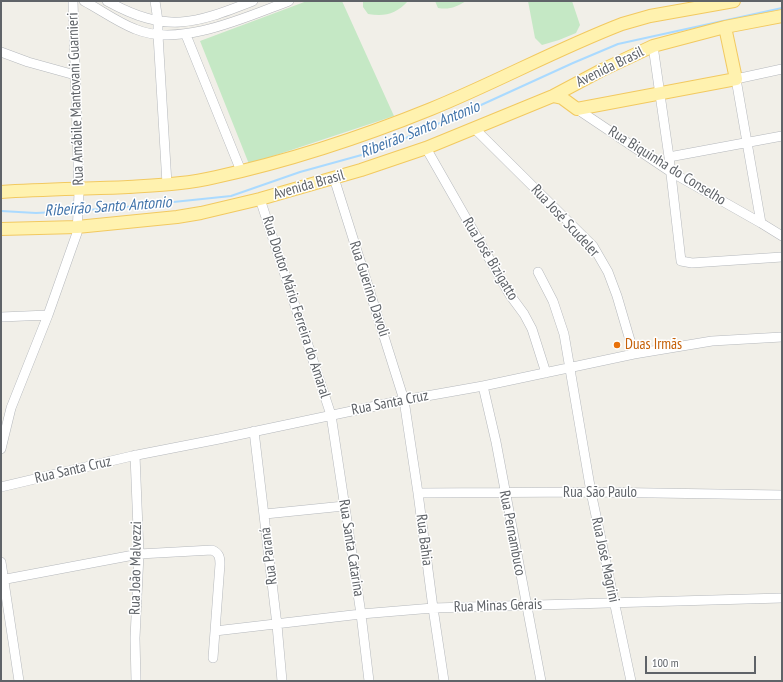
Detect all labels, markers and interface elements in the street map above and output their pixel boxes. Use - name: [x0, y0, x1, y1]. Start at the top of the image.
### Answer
- street label: Rua Amábile Mantovani Guarnieri: [64, 12, 88, 186]
- street label: Avenida Brasil: [573, 43, 647, 91]
- water label: Ribeirão Santo Antonio: [357, 97, 483, 163]
- street label: Rua Biquinha do Conselho: [605, 123, 729, 209]
- street label: Avenida Brasil: [271, 166, 347, 204]
- street label: Rua José Scudeler: [527, 181, 603, 261]
- water label: Ribeirão Santo Antonio: [44, 193, 172, 221]
- street label: Rua Doutor Mário Ferreira do Amaral: [258, 214, 334, 400]
- street label: Rua José Bizigatto: [458, 214, 522, 304]
- street label: Rua Guerino Davoli: [345, 239, 393, 339]
- place label: Duas Irmãs: [625, 336, 682, 354]
- marker: Duas Irmãs: [612, 340, 622, 350]
- street label: Rua Santa Cruz: [350, 387, 430, 419]
- street label: Rua Santa Cruz: [33, 452, 113, 488]
- street label: Rua São Paulo: [563, 484, 637, 502]
- street label: Rua Pernambuco: [495, 489, 529, 577]
- street label: Rua Santa Catarina: [334, 498, 368, 598]
- street label: Rua Bahia: [412, 513, 436, 567]
- street label: Rua José Magrini: [587, 516, 623, 604]
- street label: Rua João Malvezzi: [126, 521, 146, 615]
- street label: Rua Paraná: [257, 526, 281, 586]
- street label: Rua Minas Gerais: [453, 595, 543, 617]
- scale bar: [647, 648, 758, 674]
- text: 100 m: [652, 655, 679, 670]

